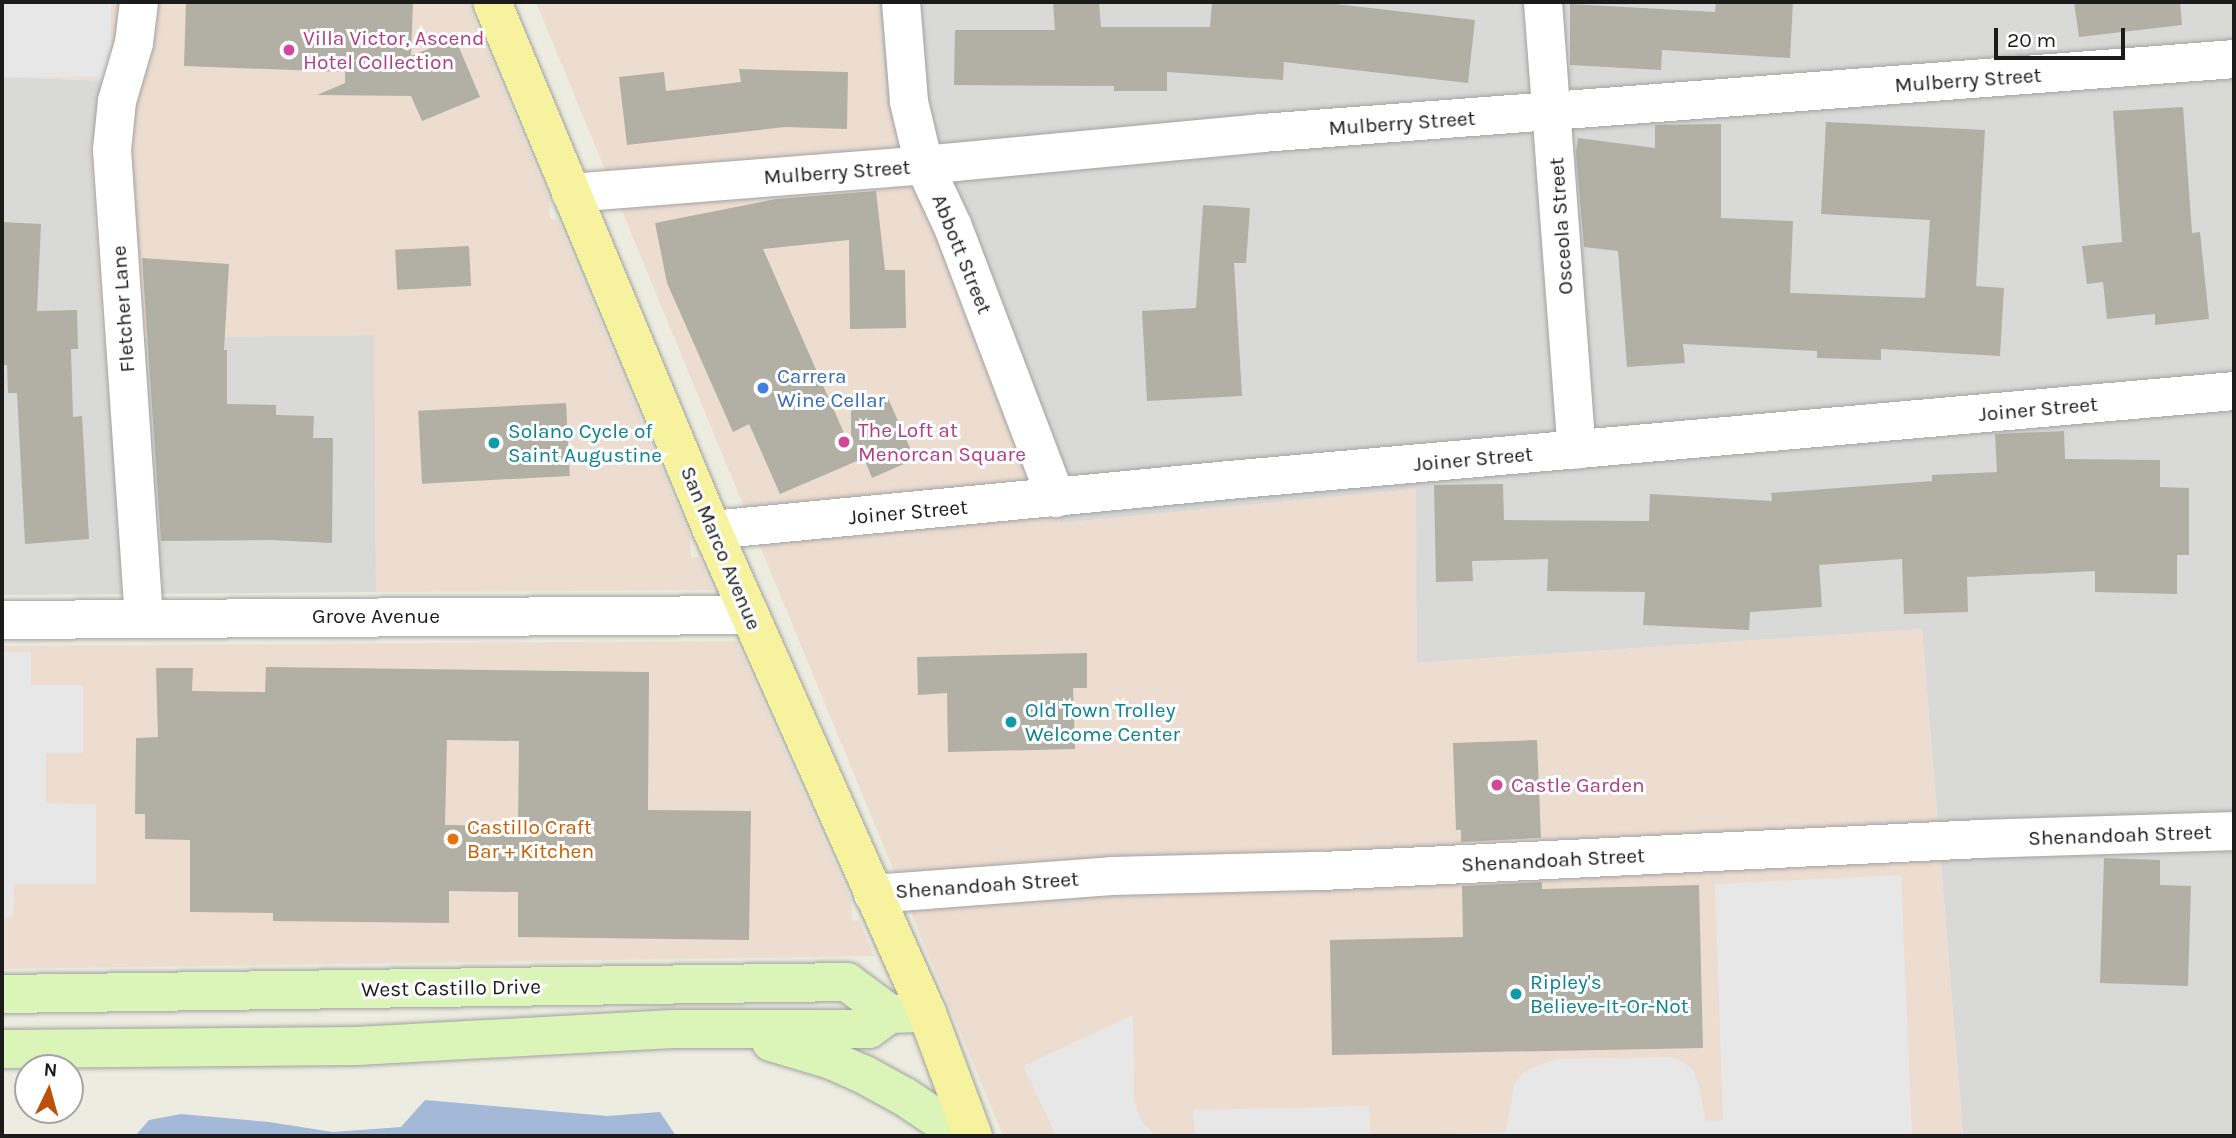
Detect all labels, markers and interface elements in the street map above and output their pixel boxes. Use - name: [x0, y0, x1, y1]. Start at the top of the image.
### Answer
- scale bar: [1998, 14, 2129, 58]
- place label: Villa Victor, Ascend Hotel Collection: [303, 25, 484, 75]
- text: 20 m: [2007, 28, 2056, 52]
- marker: Villa Victor, Ascend Hotel Collection: [281, 42, 297, 58]
- street label: Mulberry Street: [1894, 62, 2042, 98]
- street label: Mulberry Street: [1328, 105, 1476, 141]
- street label: Mulberry Street: [763, 154, 911, 190]
- street label: Osceola Street: [1544, 156, 1578, 296]
- street label: Abbott Street: [927, 190, 997, 318]
- street label: Fletcher Lane: [106, 245, 140, 373]
- place label: Carrera Wine Cellar: [777, 363, 885, 413]
- marker: Carrera Wine Cellar: [755, 380, 771, 396]
- street label: Joiner Street: [1977, 391, 2099, 427]
- place label: The Loft at Menorcan Square: [858, 417, 1026, 467]
- place label: Solano Cycle of Saint Augustine: [508, 418, 662, 468]
- marker: The Loft at Menorcan Square: [836, 434, 852, 450]
- marker: Solano Cycle of Saint Augustine: [486, 435, 502, 451]
- street label: Joiner Street: [1412, 441, 1534, 477]
- street label: San Marco Avenue: [675, 462, 767, 634]
- street label: Joiner Street: [847, 494, 969, 530]
- street label: Grove Avenue: [312, 603, 440, 629]
- place label: Old Town Trolley Welcome Center: [1025, 697, 1180, 747]
- marker: Old Town Trolley Welcome Center: [1003, 714, 1019, 730]
- place label: Castle Garden: [1511, 772, 1645, 798]
- marker: Castle Garden: [1489, 777, 1505, 793]
- place label: Castillo Craft Bar + Kitchen: [467, 814, 594, 864]
- street label: Shenandoah Street: [2028, 819, 2212, 851]
- marker: Castillo Craft Bar + Kitchen: [445, 831, 461, 847]
- street label: Shenandoah Street: [1461, 843, 1645, 877]
- street label: Shenandoah Street: [894, 866, 1080, 904]
- place label: Ripley's Believe-It-Or-Not: [1530, 969, 1689, 1019]
- street label: West Castillo Drive: [361, 974, 541, 1002]
- marker: Ripley's Believe-It-Or-Not: [1508, 986, 1524, 1002]
- north arrow: [14, 1054, 84, 1124]
- text: N: [43, 1059, 58, 1082]

